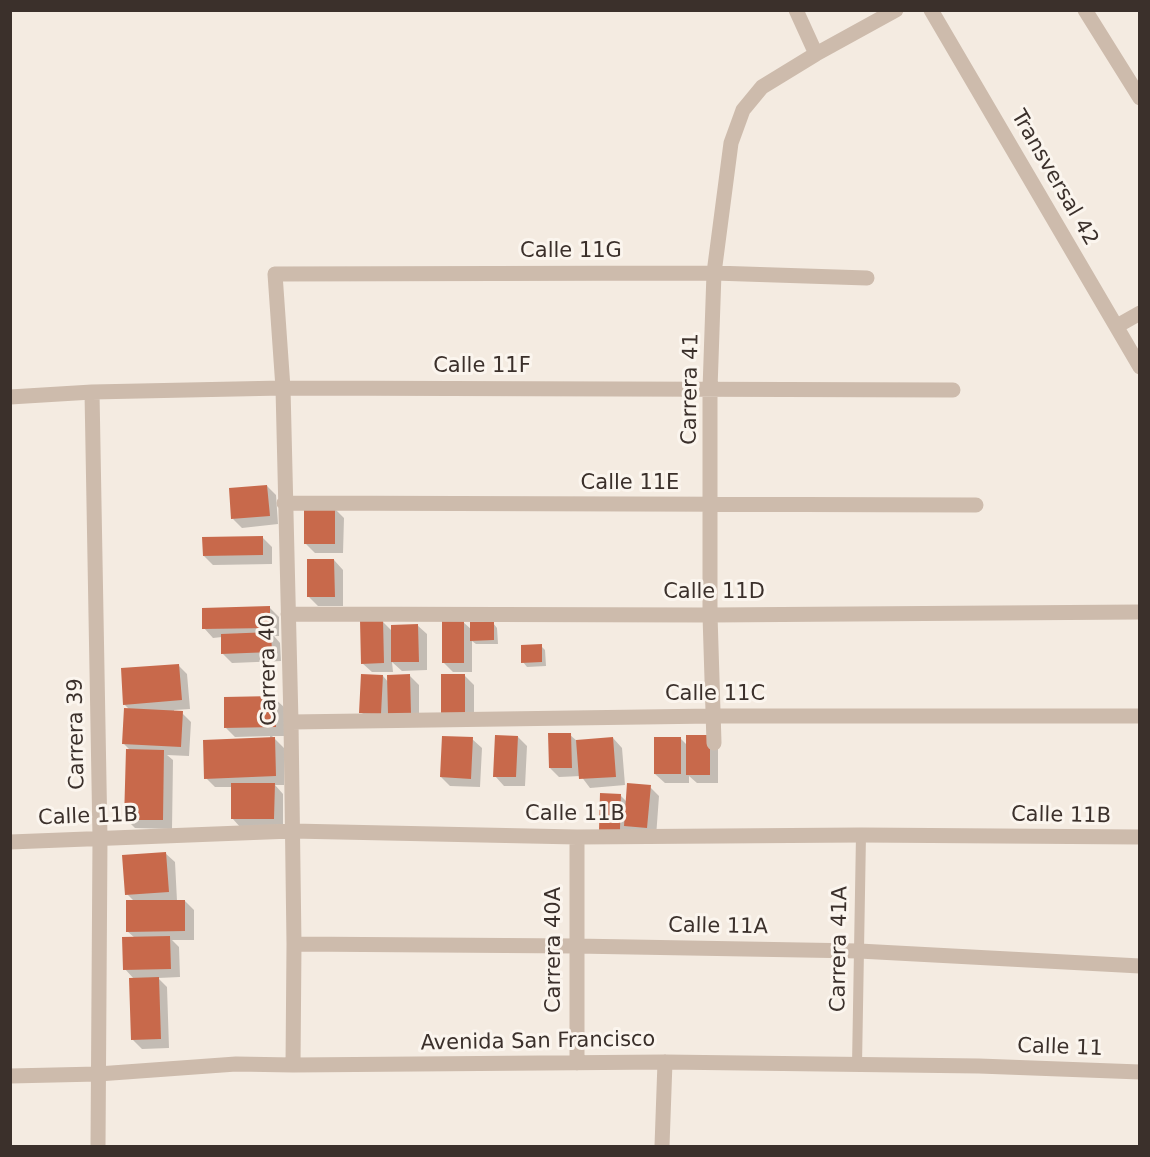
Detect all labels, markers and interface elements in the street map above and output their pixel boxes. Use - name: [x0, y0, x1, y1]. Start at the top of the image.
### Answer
- street label: Transversal 42: [1005, 106, 1103, 250]
- street label: Calle 11G: [520, 239, 622, 265]
- street label: Carrera 41: [677, 333, 705, 445]
- street label: Calle 11F: [433, 354, 531, 380]
- street label: Calle 11E: [581, 471, 679, 497]
- street label: Calle 11D: [663, 580, 765, 606]
- street label: Carrera 40: [255, 614, 283, 726]
- street label: Carrera 39: [63, 678, 91, 790]
- street label: Calle 11C: [665, 682, 765, 708]
- street label: Calle 11B: [525, 802, 625, 828]
- street label: Calle 11B: [38, 803, 138, 831]
- street label: Calle 11B: [1011, 803, 1111, 829]
- street label: Carrera 41A: [826, 886, 854, 1012]
- street label: Carrera 40A: [542, 887, 568, 1013]
- street label: Calle 11A: [668, 914, 768, 940]
- street label: Avenida San Francisco: [420, 1027, 656, 1057]
- street label: Calle 11: [1017, 1034, 1103, 1062]

